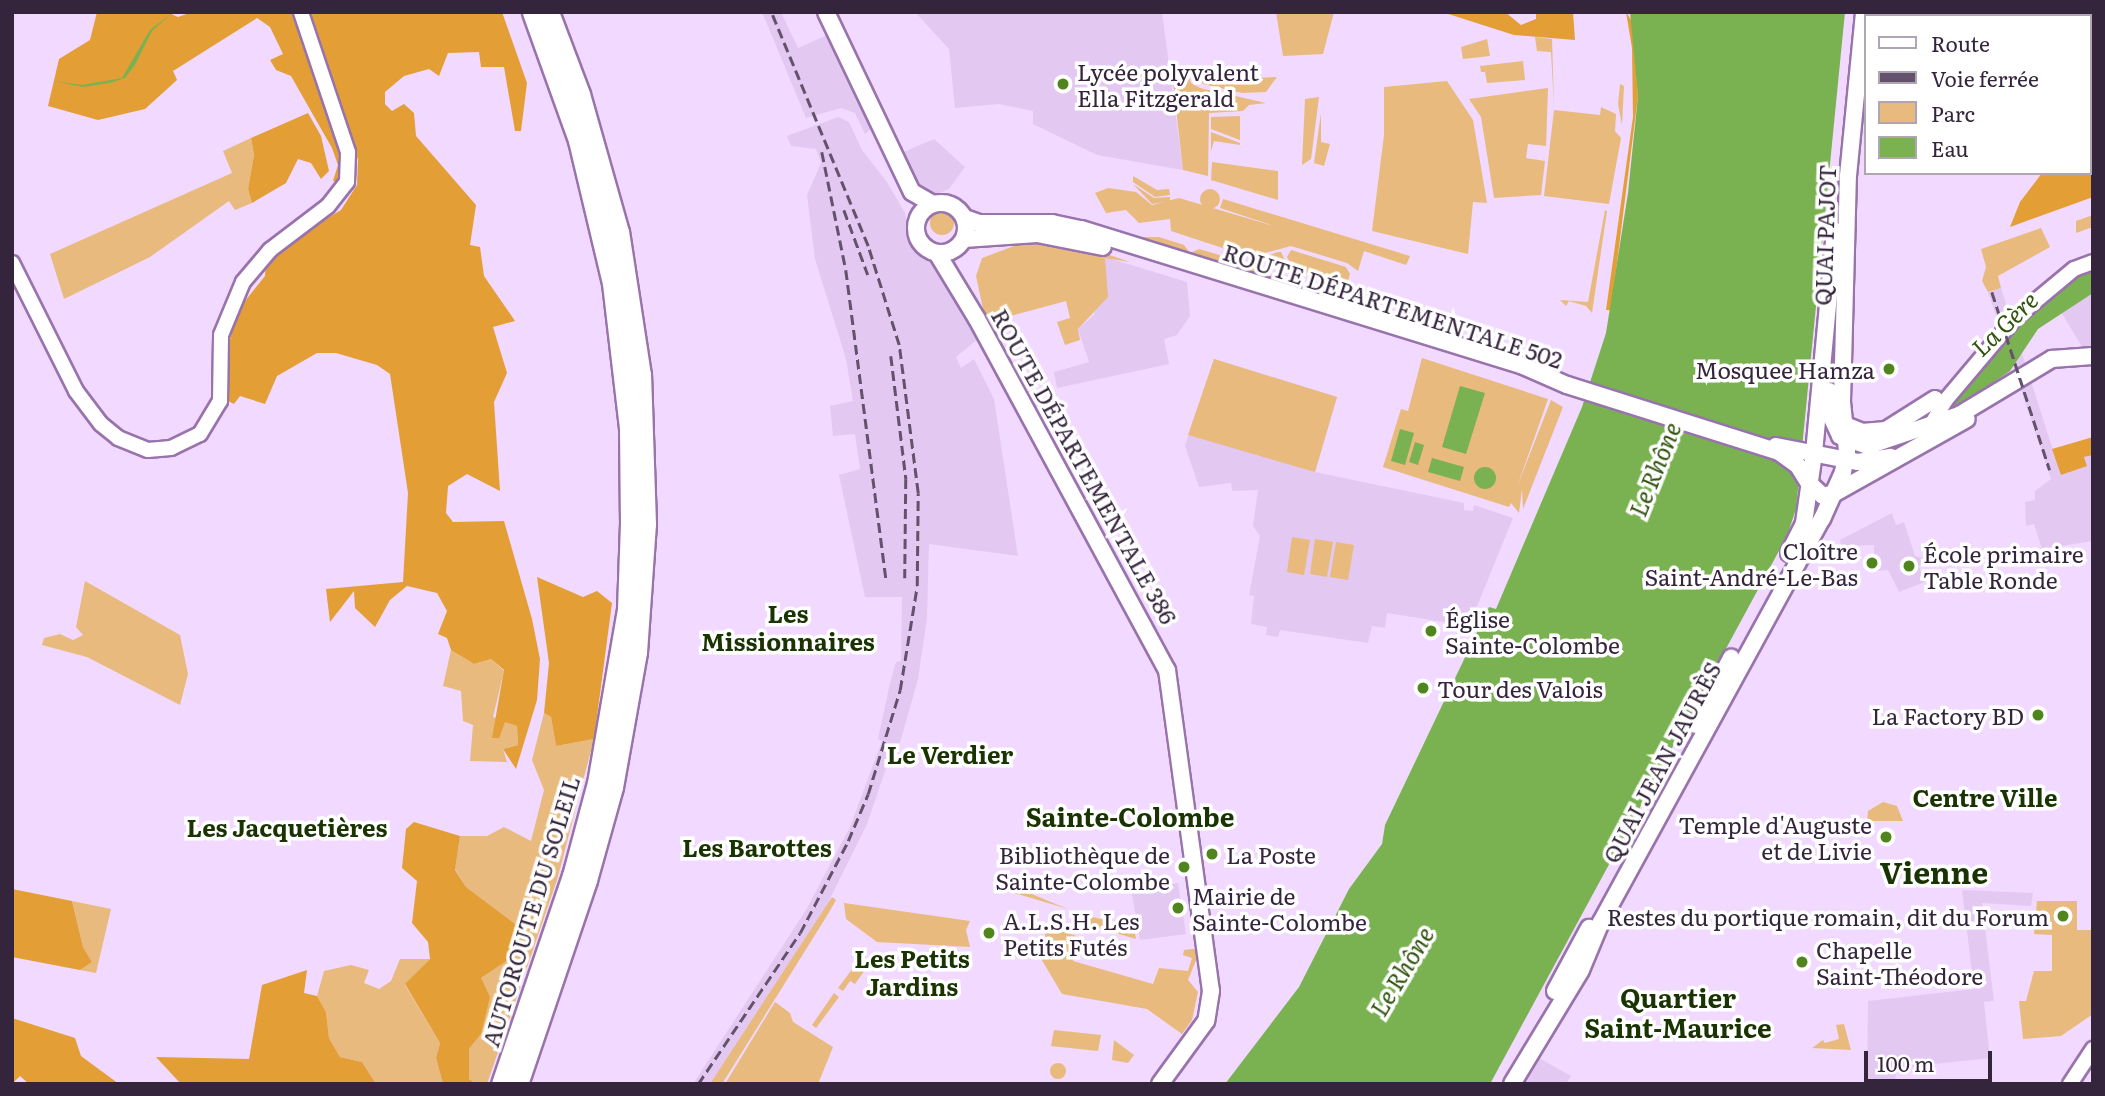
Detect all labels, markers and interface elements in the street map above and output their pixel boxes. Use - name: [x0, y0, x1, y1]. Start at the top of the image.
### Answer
- legend: [1864, 14, 2091, 175]
- text: Route: [1931, 27, 1990, 58]
- place label: Lycée polyvalent Ella Fitzgerald: [1077, 57, 1259, 111]
- text: Voie ferrée: [1931, 62, 2039, 93]
- marker: Lycée polyvalent Ella Fitzgerald: [1055, 76, 1071, 92]
- text: Parc: [1931, 97, 1975, 128]
- text: Eau: [1931, 132, 1969, 163]
- street label: QUAI PAJOT: [1808, 164, 1840, 306]
- street label: ROUTE DÉPARTEMENTALE 502: [1220, 237, 1566, 373]
- water label: La Gère: [1965, 285, 2043, 361]
- street label: ROUTE DÉPARTEMENTALE 386: [987, 304, 1183, 628]
- place label: Mosquee Hamza: [1695, 355, 1875, 383]
- marker: Mosquee Hamza: [1881, 361, 1897, 377]
- water label: Le Rhône: [1622, 418, 1686, 520]
- place label: Cloître Saint-André-Le-Bas: [1644, 536, 1858, 590]
- place label: École primaire Table Ronde: [1923, 539, 2084, 593]
- marker: Cloître Saint-André-Le-Bas: [1864, 555, 1880, 571]
- marker: École primaire Table Ronde: [1901, 558, 1917, 574]
- district label: Les Missionnaires: [701, 599, 875, 655]
- place label: Église Sainte-Colombe: [1445, 604, 1620, 658]
- marker: Église Sainte-Colombe: [1423, 623, 1439, 639]
- street label: QUAI JEAN JAURÈS: [1596, 657, 1726, 867]
- place label: Tour des Valois: [1437, 674, 1603, 702]
- marker: Tour des Valois: [1415, 680, 1431, 696]
- place label: La Factory BD: [1871, 701, 2024, 729]
- marker: La Factory BD: [2030, 707, 2046, 723]
- district label: Le Verdier: [887, 740, 1013, 768]
- street label: AUTOROUTE DU SOLEIL: [476, 772, 584, 1050]
- district label: Centre Ville: [1912, 783, 2058, 811]
- district label: Sainte-Colombe: [1026, 800, 1234, 832]
- place label: Temple d'Auguste et de Livie: [1678, 810, 1872, 864]
- district label: Les Jacquetières: [187, 813, 387, 841]
- marker: Temple d'Auguste et de Livie: [1878, 829, 1894, 845]
- district label: Les Barottes: [682, 833, 832, 861]
- place label: Bibliothèque de Sainte-Colombe: [995, 840, 1170, 894]
- place label: La Poste: [1226, 840, 1316, 868]
- marker: La Poste: [1204, 846, 1220, 862]
- district label: Vienne: [1880, 853, 1988, 889]
- marker: Bibliothèque de Sainte-Colombe: [1176, 859, 1192, 875]
- place label: Mairie de Sainte-Colombe: [1192, 881, 1367, 935]
- marker: Mairie de Sainte-Colombe: [1170, 900, 1186, 916]
- place label: Restes du portique romain, dit du Forum: [1607, 902, 2049, 930]
- place label: A.L.S.H. Les Petits Futés: [1003, 906, 1139, 960]
- marker: Restes du portique romain, dit du Forum: [2055, 908, 2071, 924]
- water label: Le Rhône: [1363, 921, 1439, 1021]
- marker: A.L.S.H. Les Petits Futés: [981, 925, 997, 941]
- place label: Chapelle Saint-Théodore: [1816, 935, 1983, 989]
- district label: Les Petits Jardins: [854, 944, 970, 1000]
- marker: Chapelle Saint-Théodore: [1794, 954, 1810, 970]
- district label: Quartier Saint-Maurice: [1584, 981, 1772, 1042]
- scale bar: [1867, 1036, 1995, 1080]
- text: 100 m: [1877, 1047, 1934, 1078]

